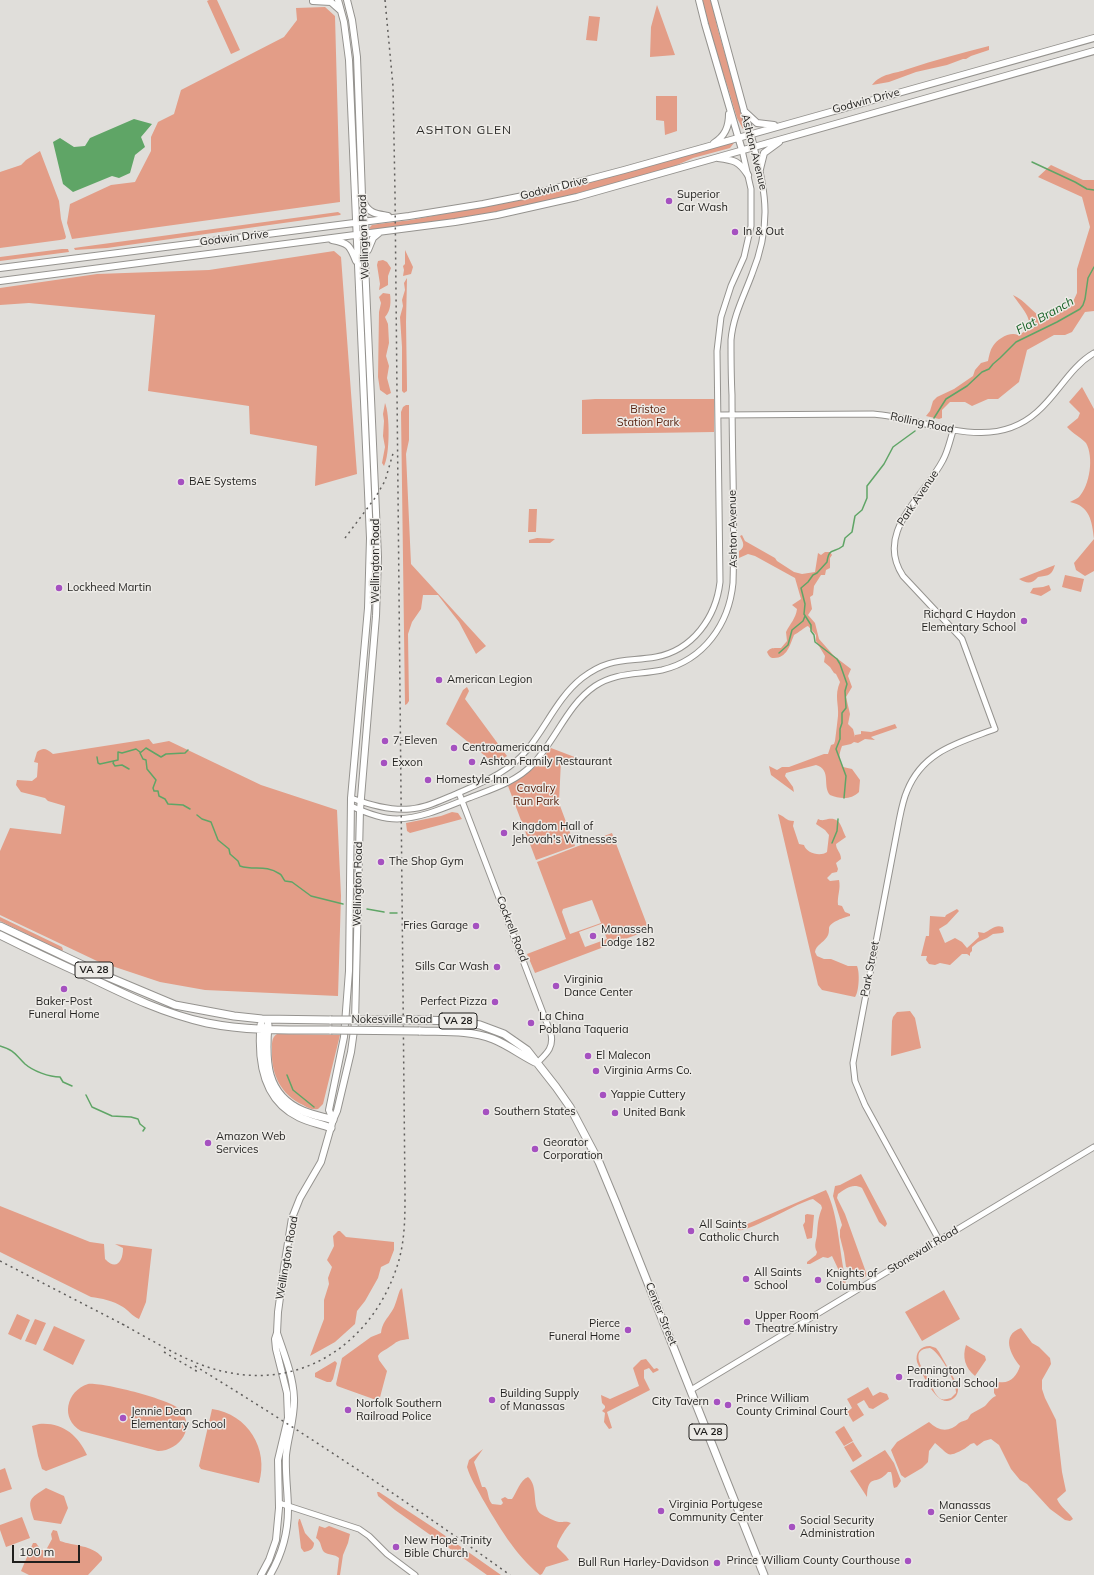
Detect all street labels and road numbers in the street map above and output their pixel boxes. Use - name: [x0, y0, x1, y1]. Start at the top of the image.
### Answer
- street label: Godwin Drive: [831, 86, 901, 116]
- street label: Ashton Avenue: [738, 113, 770, 191]
- street label: Godwin Drive: [519, 173, 589, 203]
- street label: Wellington Road: [356, 194, 372, 280]
- street label: Godwin Drive: [199, 227, 269, 249]
- street label: Rolling Road: [889, 410, 955, 436]
- street label: Park Avenue: [895, 468, 941, 528]
- street label: Ashton Avenue: [726, 490, 740, 568]
- street label: Wellington Road: [369, 519, 383, 603]
- street label: Wellington Road: [351, 841, 365, 927]
- street label: Cockrell Road: [493, 894, 531, 964]
- street label: Park Street: [858, 940, 882, 998]
- road number: VA 28: [75, 962, 113, 978]
- street label: Nokesville Road: [352, 1013, 432, 1027]
- road number: VA 28: [439, 1013, 477, 1029]
- street label: Wellington Road: [273, 1215, 301, 1301]
- street label: Stonewall Road: [885, 1224, 961, 1276]
- street label: Center Street: [642, 1281, 680, 1347]
- road number: VA 28: [689, 1424, 727, 1440]

